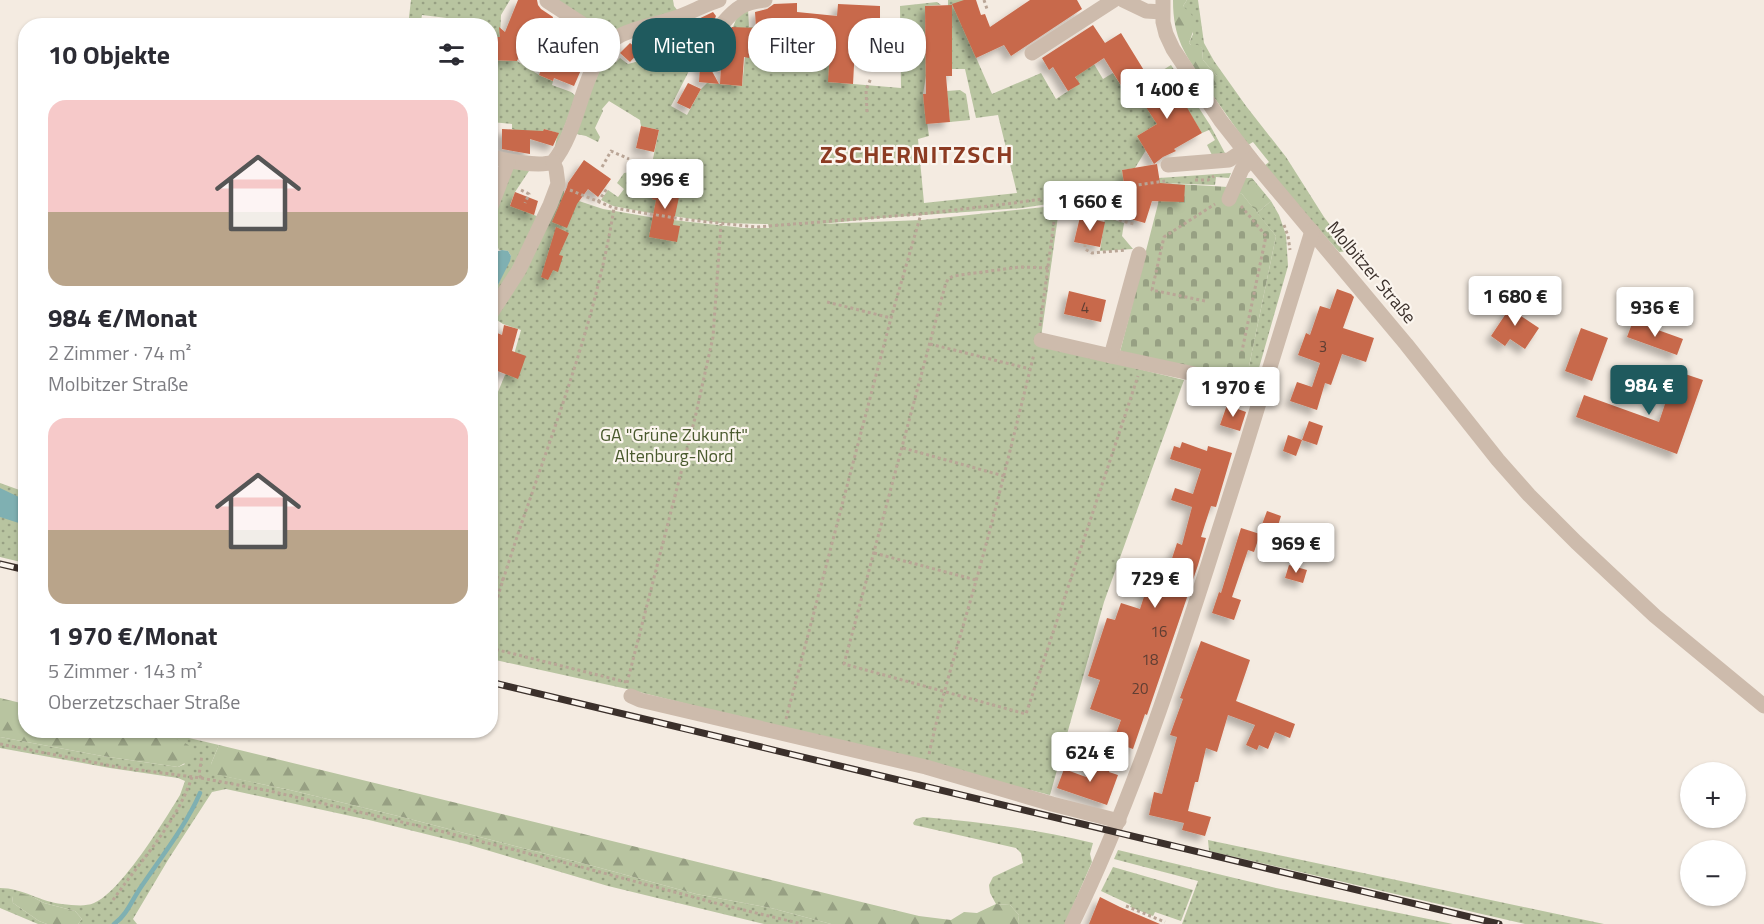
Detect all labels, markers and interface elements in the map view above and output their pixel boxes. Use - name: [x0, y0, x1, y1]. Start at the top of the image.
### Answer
- chip: Kaufen: [516, 18, 620, 72]
- chip: Mieten: [632, 18, 736, 72]
- chip: Filter: [748, 18, 836, 72]
- chip: Neu: [848, 18, 926, 72]
- text: 10 Objekte: [48, 35, 170, 74]
- icon: filters: [435, 38, 468, 71]
- pin: 1 400 €: [1112, 69, 1222, 120]
- text: 1 400 €: [1135, 73, 1199, 104]
- district label: ZSCHERNITZSCH: [820, 136, 1014, 172]
- icon: home: [204, 139, 312, 247]
- pin: 996 €: [623, 159, 707, 210]
- text: 996 €: [640, 163, 690, 194]
- pin: 1 660 €: [1035, 181, 1145, 232]
- text: 1 660 €: [1058, 185, 1122, 216]
- street label: Molbitzer Straße: [1321, 215, 1423, 329]
- pin: 1 680 €: [1460, 276, 1570, 327]
- text: 1 680 €: [1483, 280, 1547, 311]
- pin: 936 €: [1613, 287, 1697, 338]
- text: 936 €: [1630, 291, 1680, 322]
- house number: 4: [1081, 296, 1089, 319]
- text: 984 €/Monat: [48, 298, 197, 337]
- house number: 3: [1319, 335, 1327, 358]
- text: 2 Zimmer · 74 m²: [48, 337, 191, 368]
- pin: 984 €: [1607, 365, 1691, 416]
- pin: 1 970 €: [1178, 367, 1288, 418]
- text: Molbitzer Straße: [48, 368, 188, 399]
- text: 984 €: [1624, 369, 1674, 400]
- text: 1 970 €: [1201, 371, 1265, 402]
- park label: GA "Grüne Zukunft" Altenburg-Nord: [600, 421, 748, 469]
- icon: home: [204, 457, 312, 565]
- pin: 969 €: [1254, 523, 1338, 574]
- text: 969 €: [1271, 527, 1321, 558]
- pin: 729 €: [1113, 558, 1197, 609]
- text: 729 €: [1130, 562, 1180, 593]
- text: 1 970 €/Monat: [48, 616, 217, 655]
- house number: 16: [1151, 620, 1167, 643]
- house number: 18: [1142, 648, 1158, 671]
- text: 5 Zimmer · 143 m²: [48, 655, 203, 686]
- house number: 20: [1132, 677, 1148, 700]
- text: Oberzetzschaer Straße: [48, 686, 240, 717]
- pin: 624 €: [1048, 732, 1132, 783]
- text: 624 €: [1065, 736, 1115, 767]
- map controls: [1680, 762, 1746, 906]
- button: +: [1680, 762, 1746, 828]
- button: −: [1680, 840, 1746, 906]

